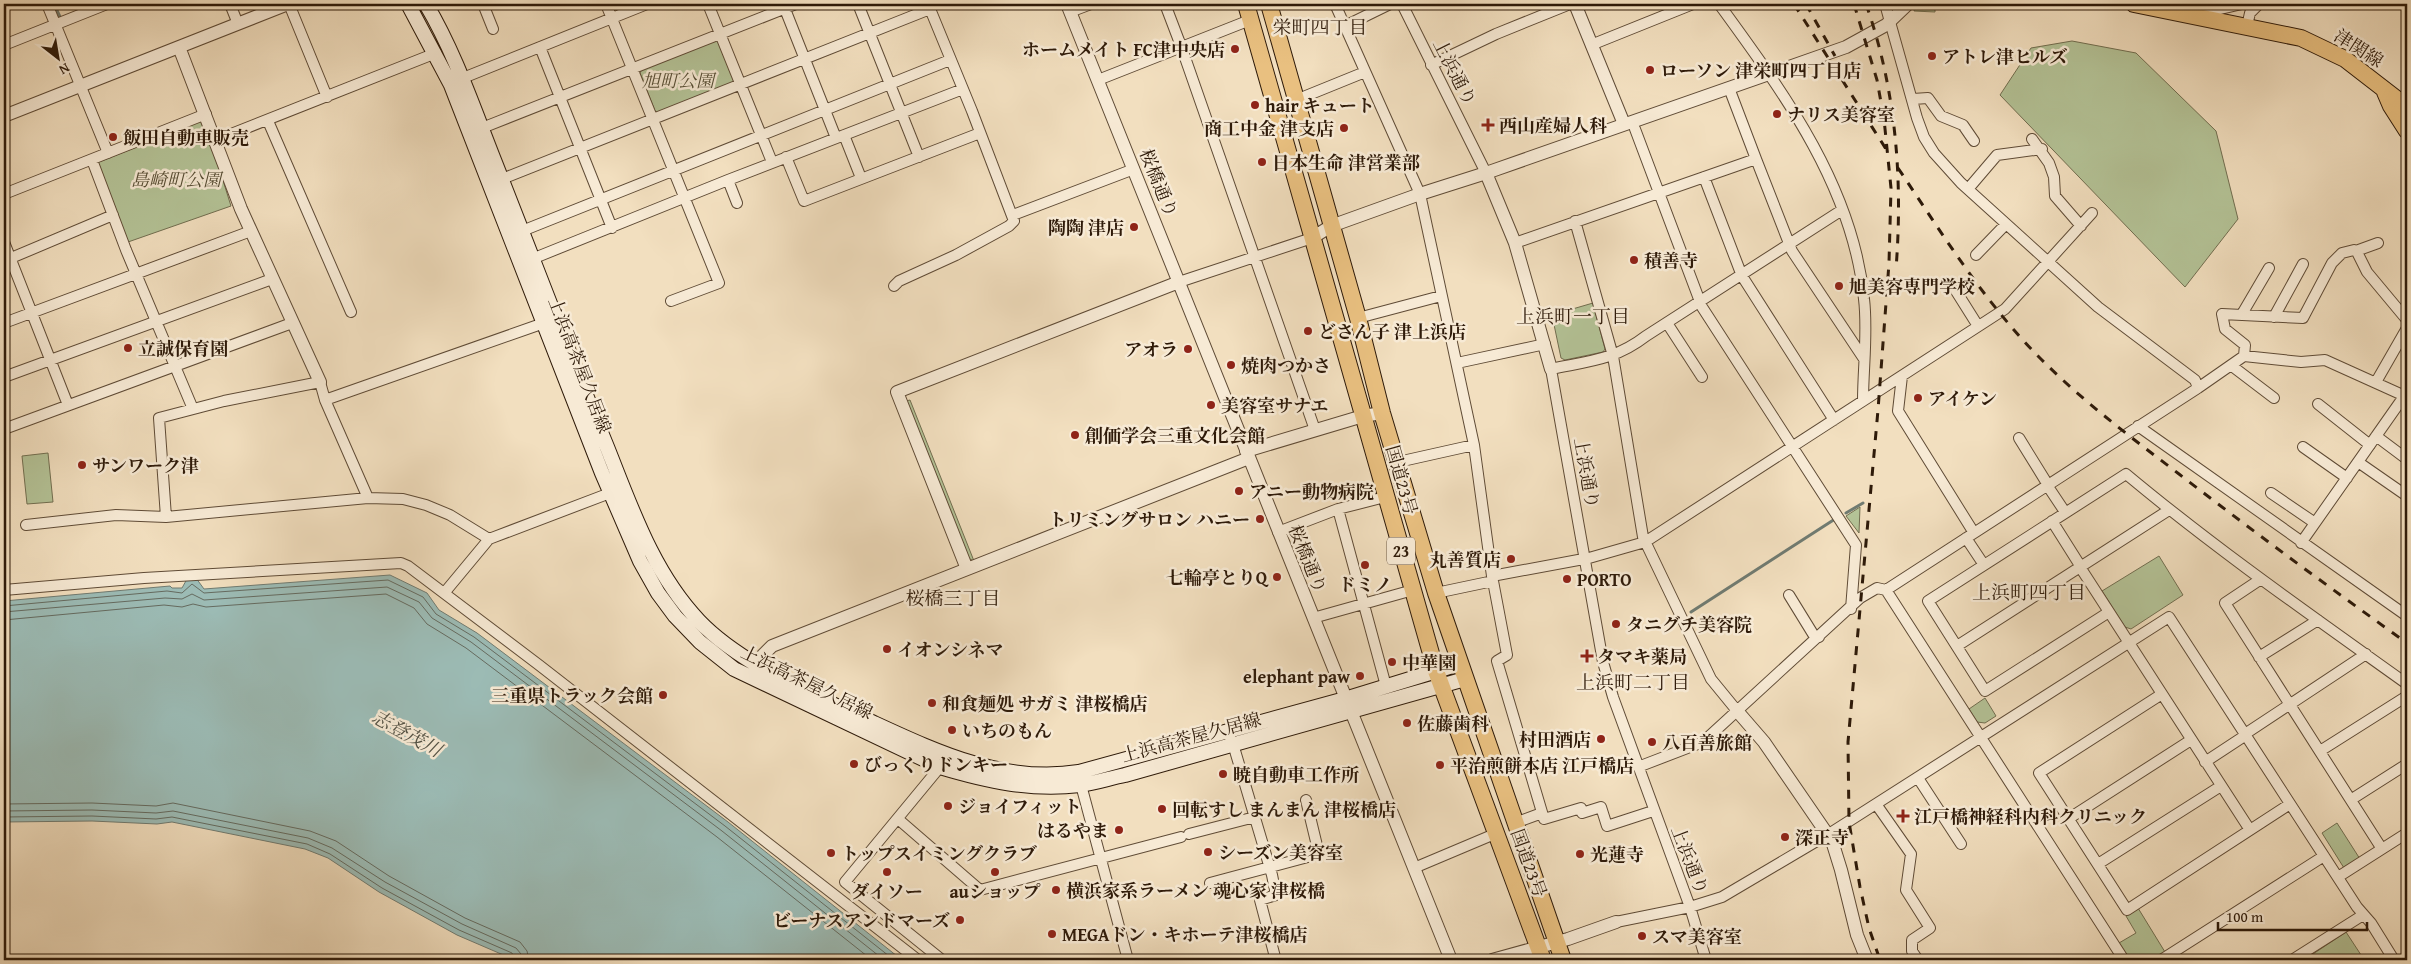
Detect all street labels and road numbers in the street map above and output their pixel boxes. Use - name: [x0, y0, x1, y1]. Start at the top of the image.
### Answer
- street label: 津関線: [2329, 22, 2389, 74]
- street label: 上浜通り: [1427, 34, 1483, 110]
- street label: 桜橋通り: [1133, 145, 1185, 221]
- street label: 上浜高茶屋久居線: [542, 293, 618, 437]
- street label: 上浜通り: [1567, 435, 1607, 511]
- street label: 国道23号: [1379, 442, 1425, 518]
- street label: 桜橋通り: [1282, 521, 1334, 597]
- road number: 23: [1387, 538, 1415, 564]
- street label: 上浜高茶屋久居線: [736, 638, 878, 726]
- street label: 上浜高茶屋久居線: [1118, 705, 1264, 769]
- street label: 上浜通り: [1664, 822, 1716, 898]
- street label: 国道23号: [1504, 825, 1554, 901]

